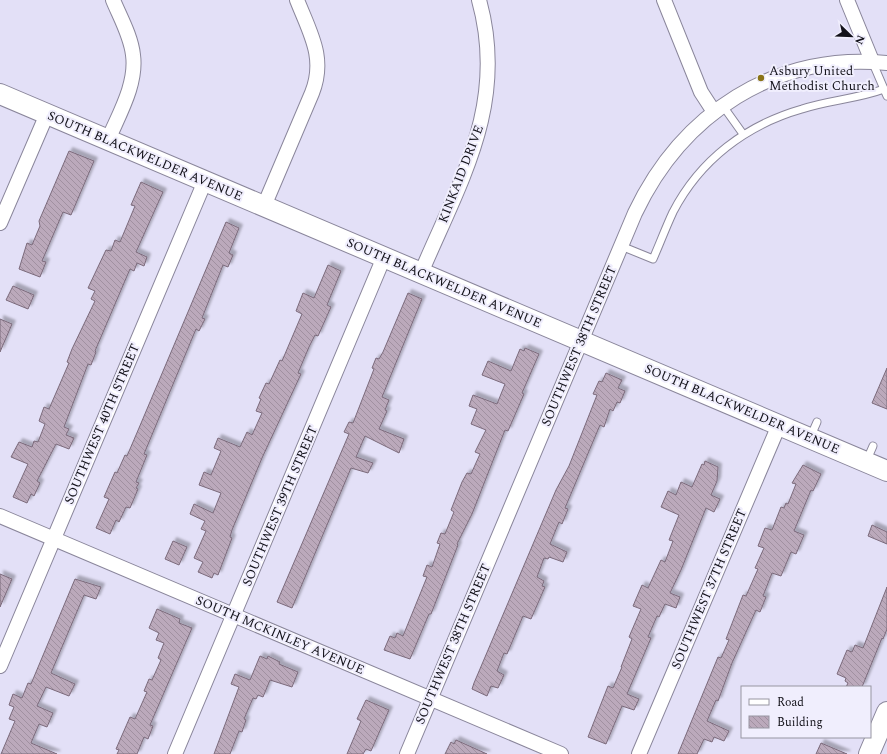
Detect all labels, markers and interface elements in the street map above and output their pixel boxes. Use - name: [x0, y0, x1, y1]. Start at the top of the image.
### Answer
- north arrow: [831, 16, 871, 56]
- text: N: [850, 32, 869, 47]
- place label: Asbury United Methodist Church: [769, 61, 875, 96]
- marker: Asbury United Methodist Church: [756, 73, 766, 83]
- street label: SOUTH BLACKWELDER AVENUE: [44, 106, 246, 206]
- street label: KINKAID DRIVE: [433, 122, 489, 226]
- street label: SOUTH BLACKWELDER AVENUE: [343, 233, 545, 333]
- street label: SOUTHWEST 38TH STREET: [536, 262, 622, 429]
- street label: SOUTHWEST 40TH STREET: [59, 340, 145, 507]
- street label: SOUTH BLACKWELDER AVENUE: [641, 359, 843, 459]
- street label: SOUTHWEST 39TH STREET: [237, 422, 323, 589]
- street label: SOUTHWEST 37TH STREET: [666, 505, 752, 672]
- street label: SOUTHWEST 38TH STREET: [410, 560, 496, 727]
- street label: SOUTH MCKINLEY AVENUE: [192, 590, 368, 680]
- legend: [741, 686, 871, 738]
- text: Road: [777, 693, 804, 712]
- text: Building: [777, 713, 823, 732]

